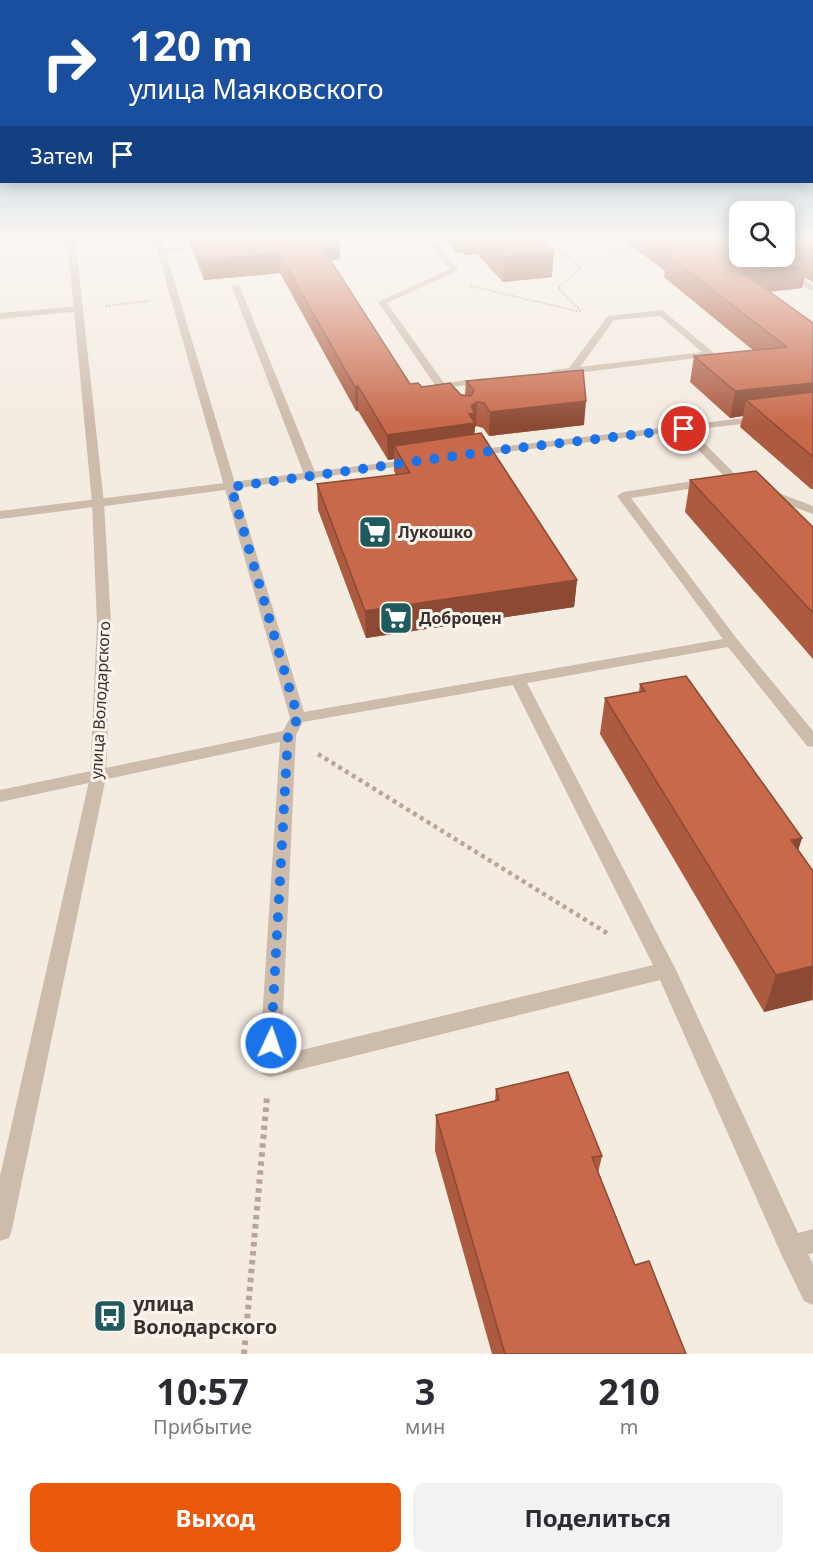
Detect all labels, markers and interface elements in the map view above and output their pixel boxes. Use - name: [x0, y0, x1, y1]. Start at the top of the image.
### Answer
- text: 120 m: [129, 16, 253, 73]
- icon: right: [30, 24, 108, 102]
- text: улица Маяковского: [129, 70, 383, 107]
- icon: arrive: [106, 138, 139, 171]
- text: Затем: [30, 140, 94, 170]
- map controls: [729, 201, 795, 267]
- button: search: [729, 201, 795, 267]
- pin: [658, 403, 709, 454]
- icon: arrive: [667, 412, 700, 445]
- supermarket icon: Лукошко: [357, 514, 393, 550]
- place label: Лукошко: [398, 521, 473, 543]
- supermarket icon: Доброцен: [378, 600, 414, 636]
- place label: Доброцен: [419, 607, 502, 629]
- street label: улица Володарского: [85, 620, 115, 780]
- position arrow: [239, 1011, 303, 1075]
- place label: улица Володарского: [132, 1290, 277, 1340]
- bus stop icon: улица Володарского: [92, 1298, 128, 1334]
- text: 10:57: [156, 1367, 249, 1416]
- text: 3: [415, 1367, 435, 1416]
- text: 210: [598, 1367, 660, 1416]
- text: Прибытие: [153, 1413, 252, 1440]
- text: мин: [405, 1413, 445, 1440]
- text: m: [620, 1413, 638, 1440]
- button: Выход: [30, 1483, 401, 1552]
- button: Поделиться: [413, 1483, 783, 1552]

